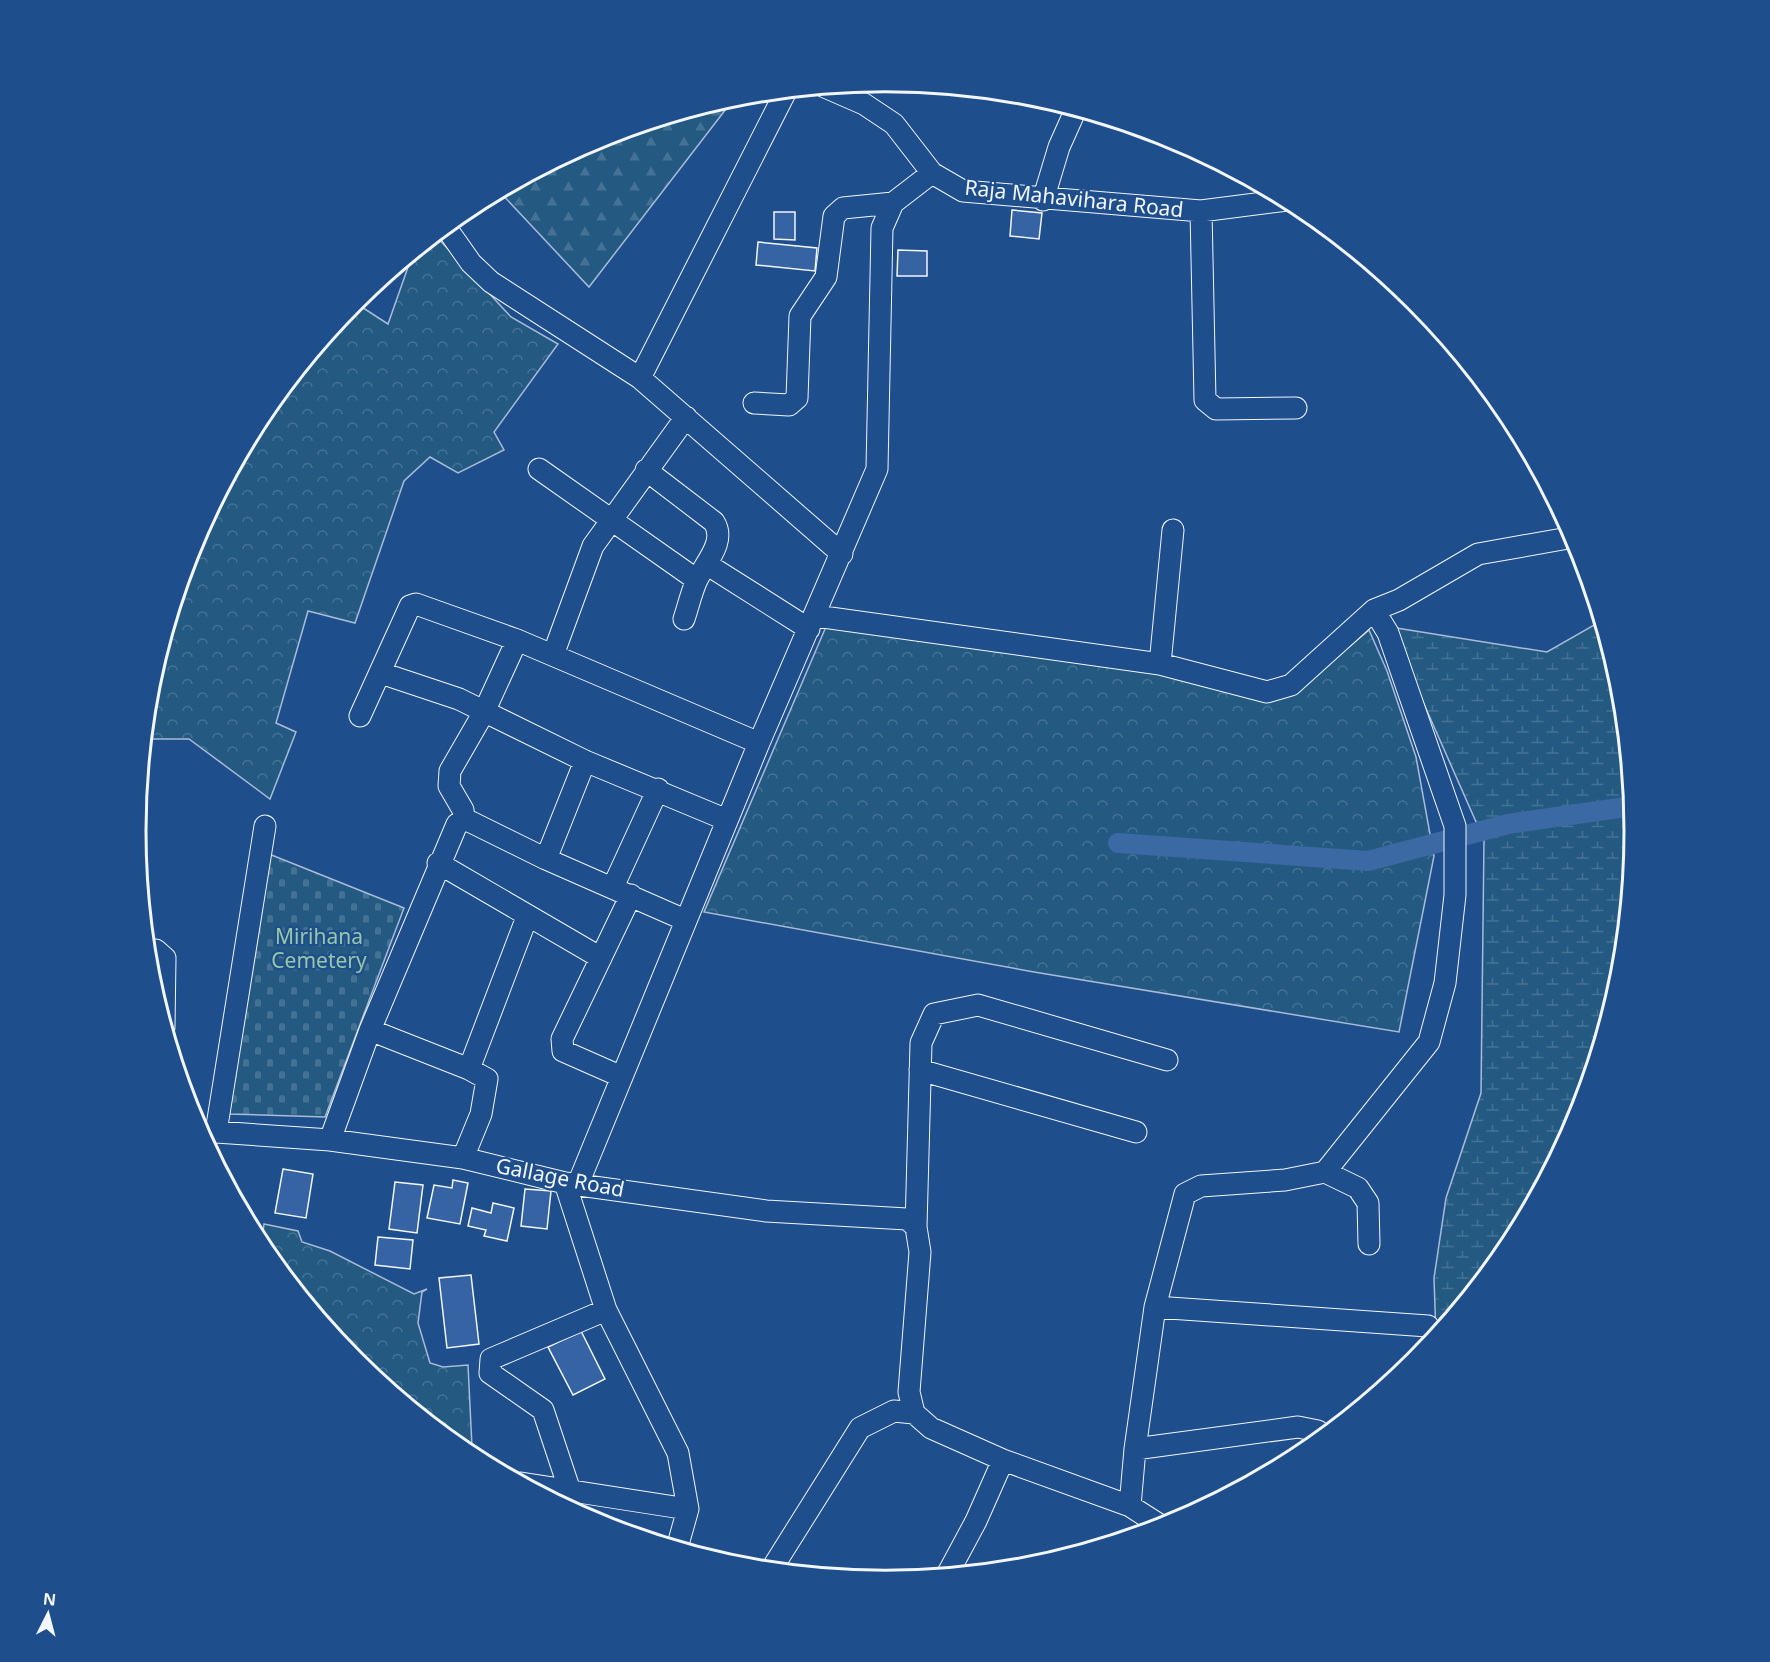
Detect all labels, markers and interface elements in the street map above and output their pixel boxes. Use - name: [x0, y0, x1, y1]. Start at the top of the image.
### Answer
- street label: Raja Mahavihara Road: [963, 173, 1185, 223]
- park label: Mirihana Cemetery: [271, 922, 367, 974]
- street label: Gallage Road: [494, 1151, 627, 1203]
- north arrow: [18, 1584, 78, 1644]
- text: N: [42, 1587, 57, 1611]

